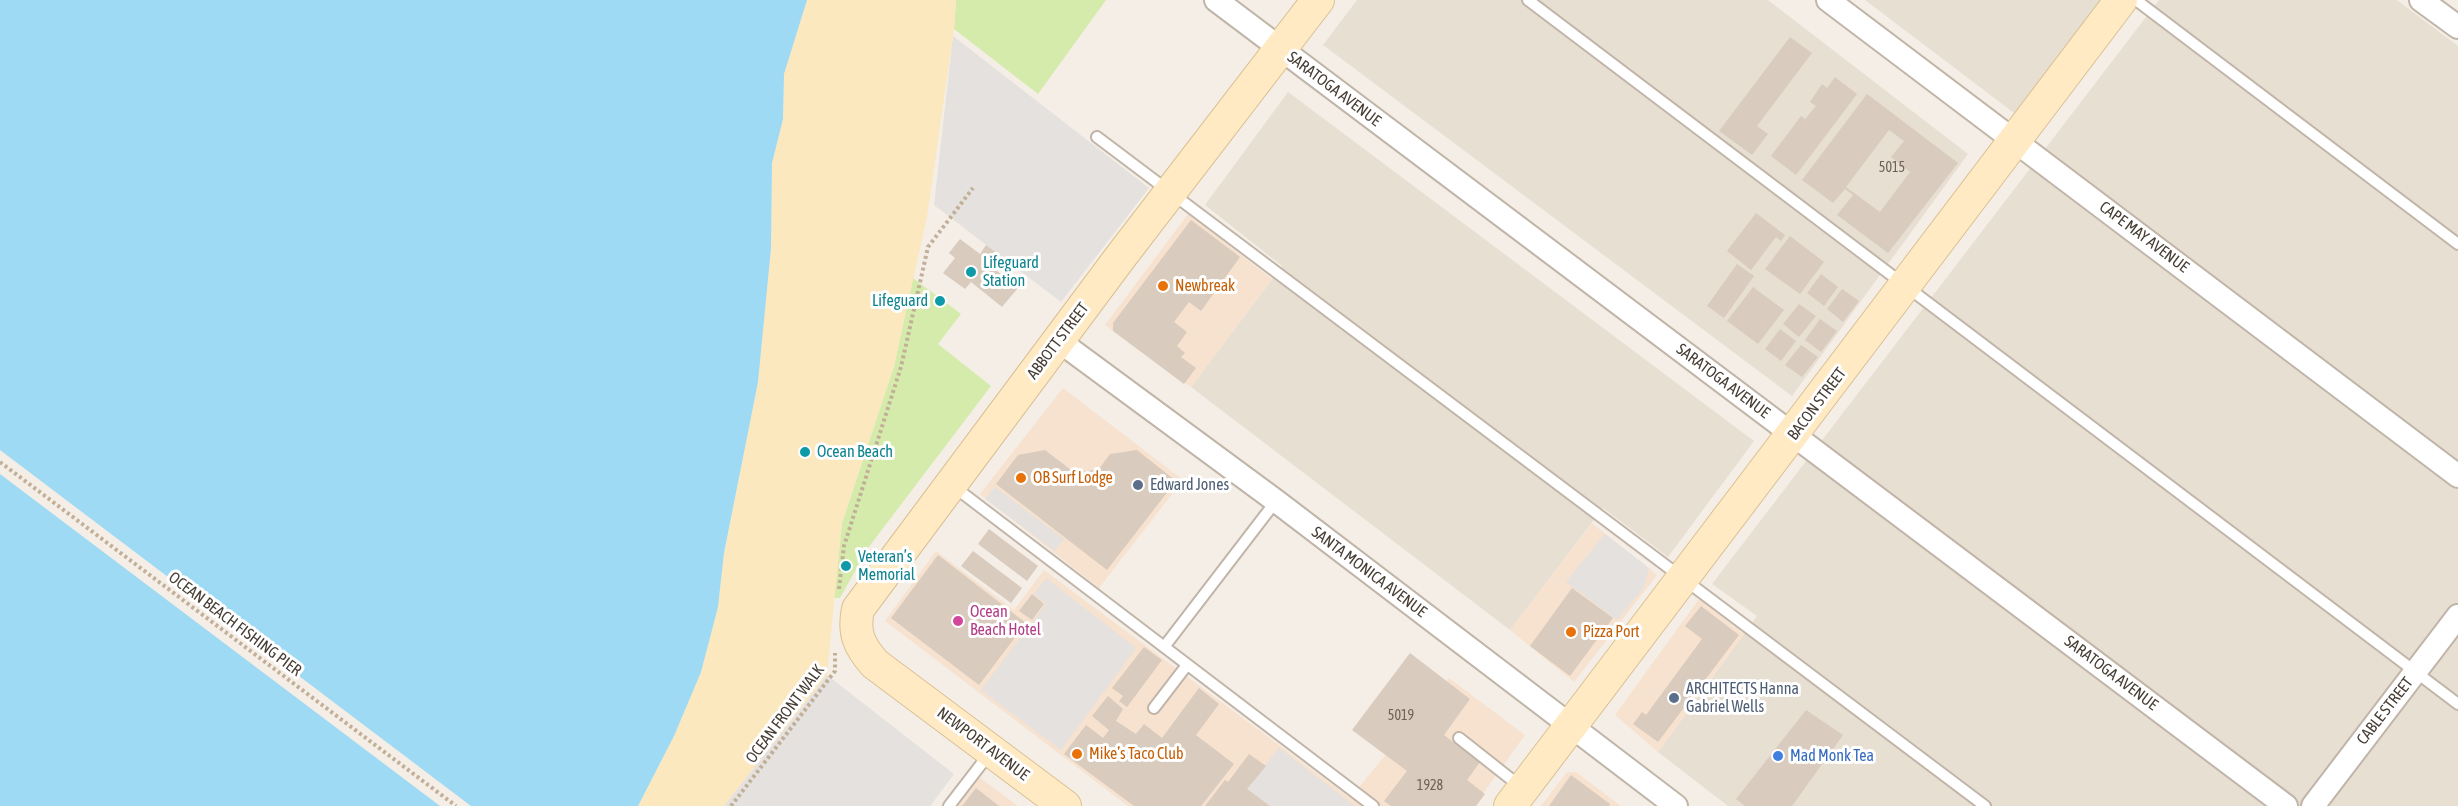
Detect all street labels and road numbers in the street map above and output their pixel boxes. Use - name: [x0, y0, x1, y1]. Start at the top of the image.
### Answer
- street label: SARATOGA AVENUE: [1283, 48, 1385, 130]
- street label: CAPE MAY AVENUE: [2096, 197, 2192, 277]
- street label: ABBOTT STREET: [1023, 299, 1093, 383]
- street label: SARATOGA AVENUE: [1672, 340, 1774, 422]
- street label: BACON STREET: [1784, 364, 1850, 444]
- street label: SANTA MONICA AVENUE: [1308, 522, 1430, 622]
- street label: OCEAN BEACH FISHING PIER: [165, 568, 305, 680]
- street label: SARATOGA AVENUE: [2060, 632, 2162, 714]
- street label: OCEAN FRONT WALK: [742, 661, 828, 767]
- street label: CABLE STREET: [2353, 673, 2417, 749]
- street label: NEWPORT AVENUE: [933, 703, 1033, 785]

